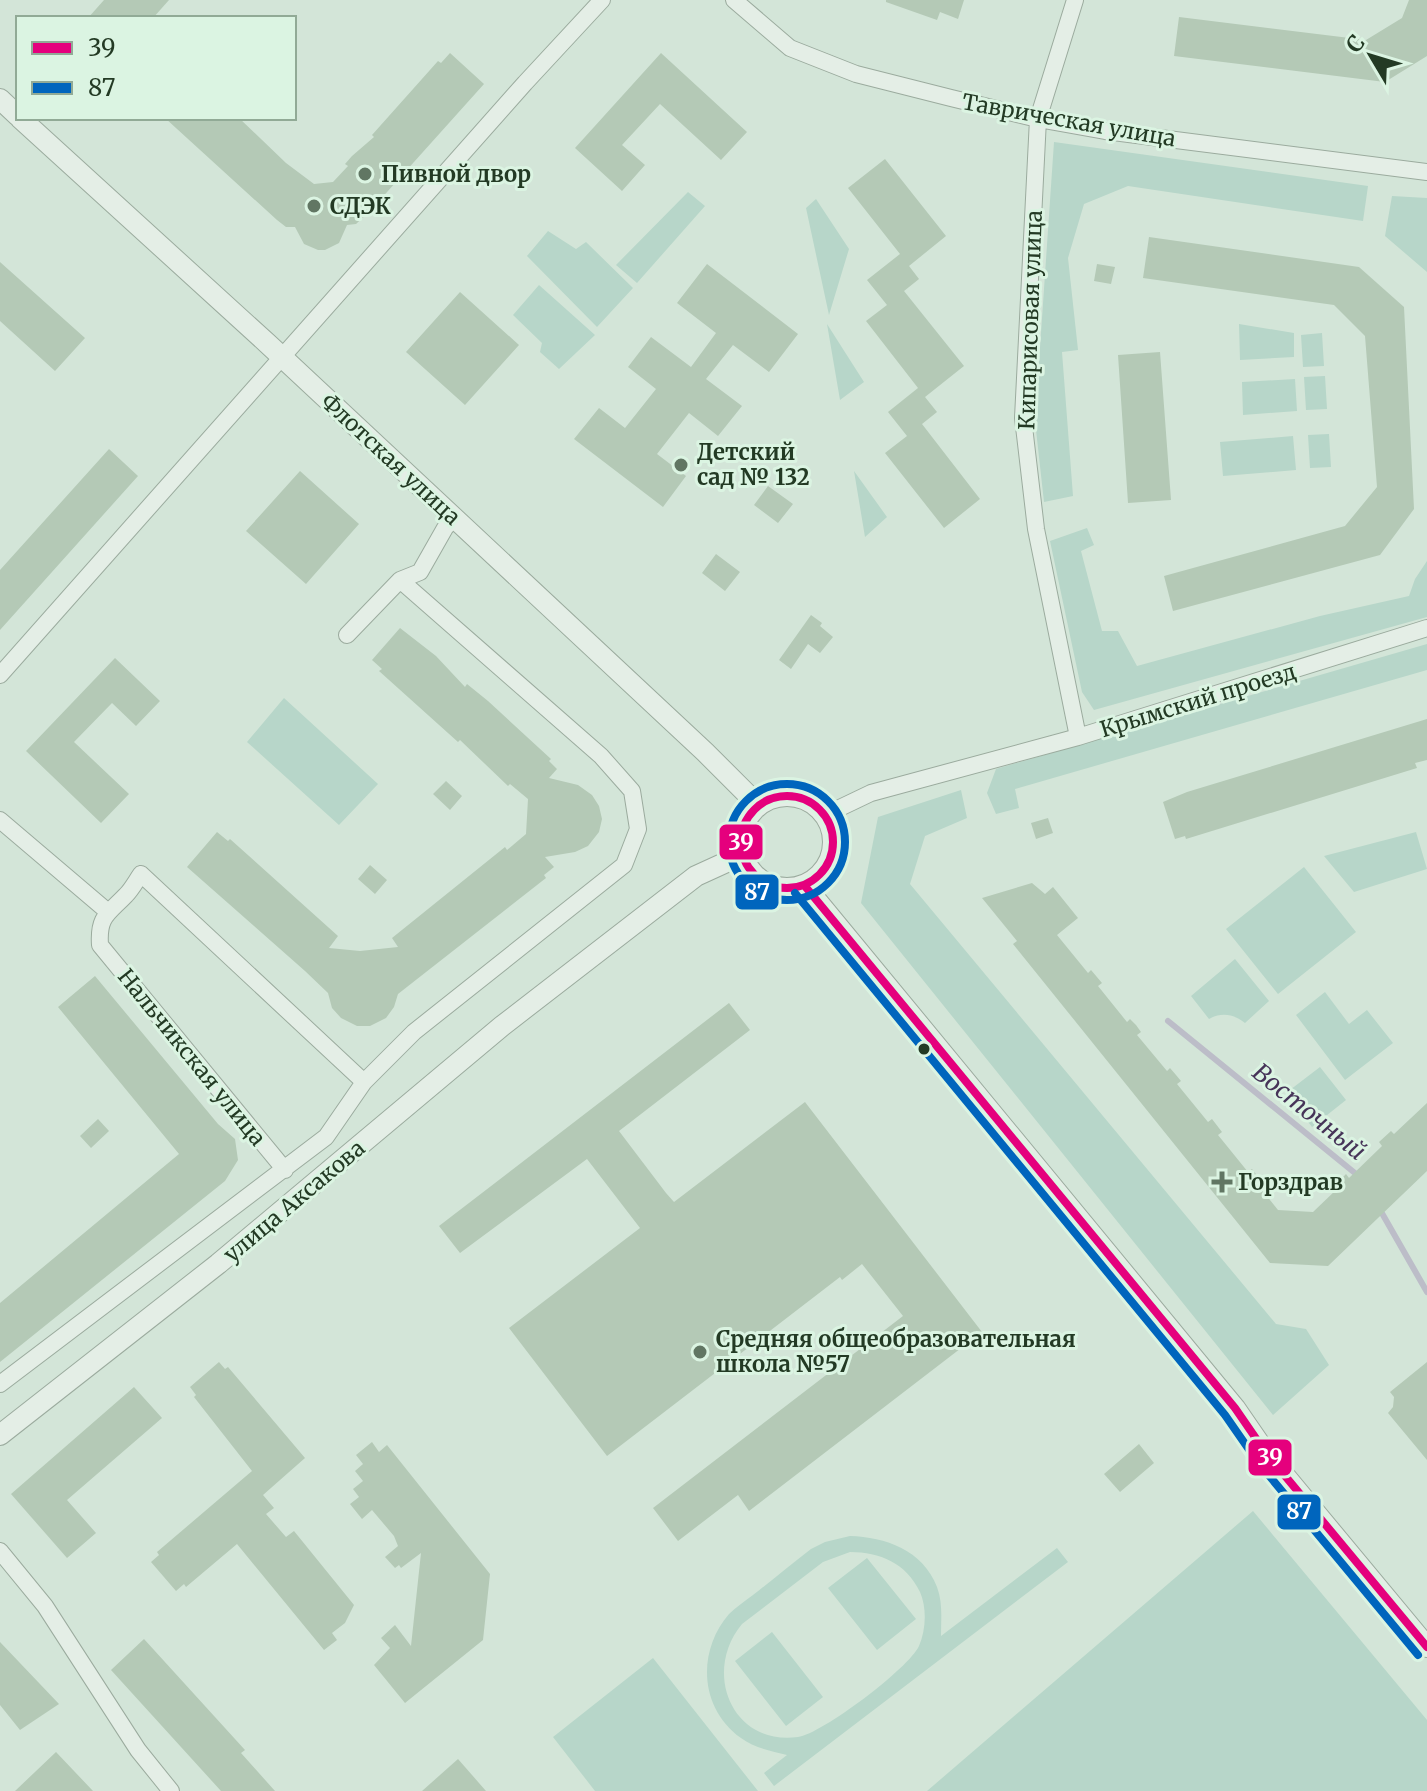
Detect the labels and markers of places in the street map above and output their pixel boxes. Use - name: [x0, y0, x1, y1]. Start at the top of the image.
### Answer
- place label: Пивной двор: [381, 160, 531, 188]
- marker: Пивной двор: [356, 165, 374, 183]
- place label: СДЭК: [330, 192, 391, 220]
- marker: СДЭК: [305, 197, 323, 215]
- place label: Детский сад № 132: [697, 438, 810, 491]
- marker: Детский сад № 132: [672, 456, 690, 474]
- unlabelled marker: [916, 1041, 932, 1057]
- place label: Горздрав: [1238, 1168, 1343, 1196]
- marker: Горздрав: [1213, 1173, 1231, 1191]
- place label: Средняя общеобразовательная школа №57: [716, 1325, 1076, 1378]
- marker: Средняя общеобразовательная школа №57: [691, 1343, 709, 1361]

